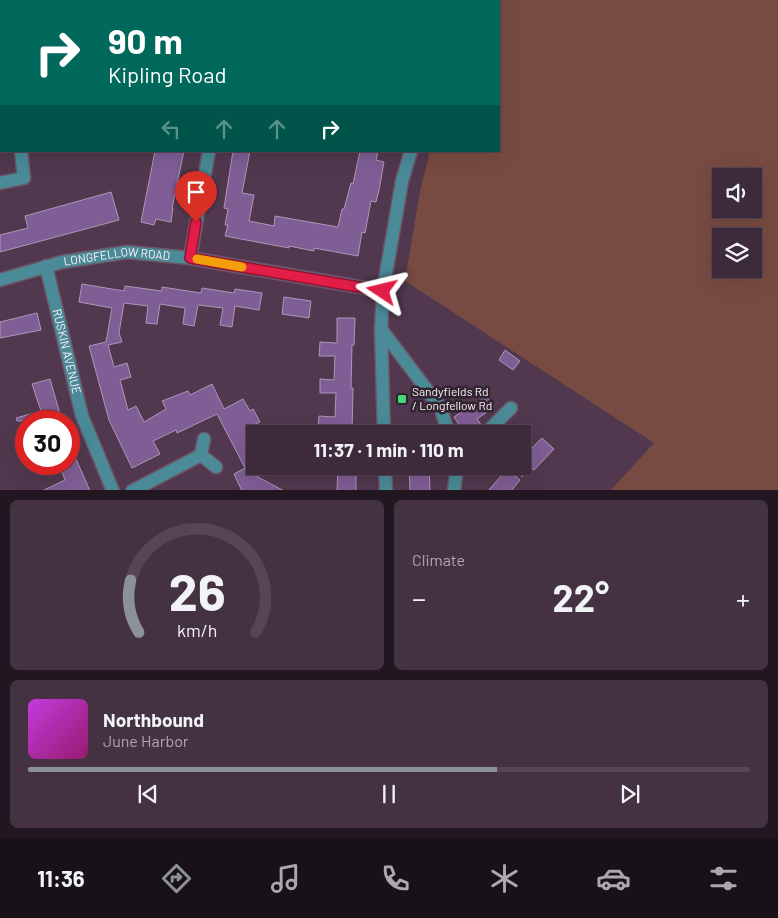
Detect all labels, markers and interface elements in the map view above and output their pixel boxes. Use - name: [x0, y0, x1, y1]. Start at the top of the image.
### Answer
- text: 90 m: [108, 19, 183, 61]
- icon: right: [25, 20, 90, 85]
- text: Kipling Road: [108, 61, 227, 87]
- icon: left: [157, 115, 185, 143]
- icon: ahead: [210, 115, 238, 143]
- icon: ahead: [263, 115, 291, 143]
- icon: right: [316, 115, 344, 143]
- map controls: [712, 168, 762, 278]
- button: sound: [712, 168, 762, 218]
- pin: [175, 171, 217, 222]
- icon: arrive: [182, 178, 210, 206]
- button: layers: [712, 228, 762, 278]
- street label: LONGFELLOW ROAD: [63, 244, 171, 268]
- position arrow: [355, 264, 407, 316]
- street label: RUSKIN AVENUE: [51, 307, 84, 395]
- place label: Sandyfields Rd / Longfellow Rd: [412, 384, 492, 412]
- marker: Sandyfields Rd / Longfellow Rd: [396, 393, 408, 405]
- speed limit sign: 30: [15, 410, 80, 475]
- text: 11:37 · 1 min · 110 m: [313, 438, 464, 461]
- text: Climate: [412, 550, 465, 569]
- text: 26: [168, 559, 226, 621]
- text: 22°: [553, 574, 609, 620]
- text: −: [412, 581, 426, 615]
- text: +: [736, 581, 750, 615]
- text: km/h: [177, 619, 217, 641]
- text: Northbound: [103, 708, 204, 731]
- text: June Harbor: [103, 731, 189, 750]
- icon: previous: [134, 780, 162, 808]
- icon: pause: [375, 780, 403, 808]
- icon: next: [616, 780, 644, 808]
- icon: directions: [159, 861, 194, 896]
- icon: music: [268, 861, 303, 896]
- icon: phone: [378, 861, 413, 896]
- icon: climate: [487, 861, 522, 896]
- icon: car: [596, 861, 631, 896]
- icon: filters: [706, 861, 741, 896]
- text: 11:36: [37, 865, 85, 891]

